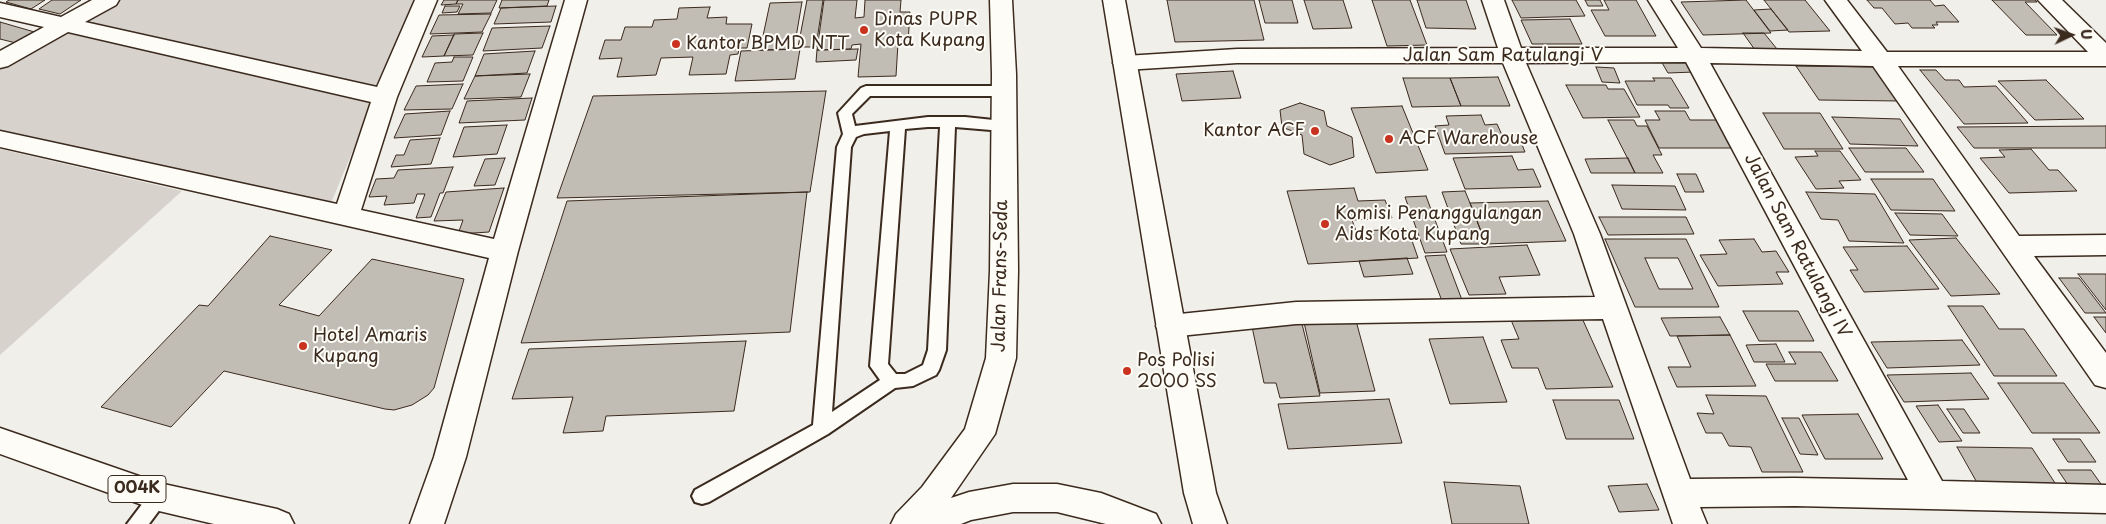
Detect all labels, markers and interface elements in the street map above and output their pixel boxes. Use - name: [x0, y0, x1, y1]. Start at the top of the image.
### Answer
- place label: Dinas PUPR Kota Kupang: [874, 9, 985, 52]
- north arrow: [2046, 10, 2096, 60]
- marker: Dinas PUPR Kota Kupang: [858, 24, 870, 36]
- text: U: [2076, 28, 2097, 40]
- place label: Kantor BPMD NTT: [686, 33, 849, 55]
- marker: Kantor BPMD NTT: [670, 38, 682, 50]
- street label: Jalan Sam Ratulangi V: [1403, 45, 1603, 67]
- place label: Kantor ACF: [1203, 120, 1305, 142]
- marker: Kantor ACF: [1309, 125, 1321, 137]
- place label: ACF Warehouse: [1399, 128, 1538, 150]
- marker: ACF Warehouse: [1383, 133, 1395, 145]
- street label: Jalan Sam Ratulangi IV: [1739, 150, 1855, 342]
- street label: Jalan Frans-Seda: [989, 200, 1013, 352]
- place label: Komisi Penanggulangan Aids Kota Kupang: [1335, 203, 1542, 245]
- marker: Komisi Penanggulangan Aids Kota Kupang: [1319, 218, 1331, 230]
- place label: Hotel Amaris Kupang: [313, 325, 427, 368]
- marker: Hotel Amaris Kupang: [297, 340, 309, 352]
- place label: Pos Polisi 2000 SS: [1137, 350, 1217, 392]
- marker: Pos Polisi 2000 SS: [1121, 365, 1133, 377]
- road number: 004K: [108, 476, 166, 502]

